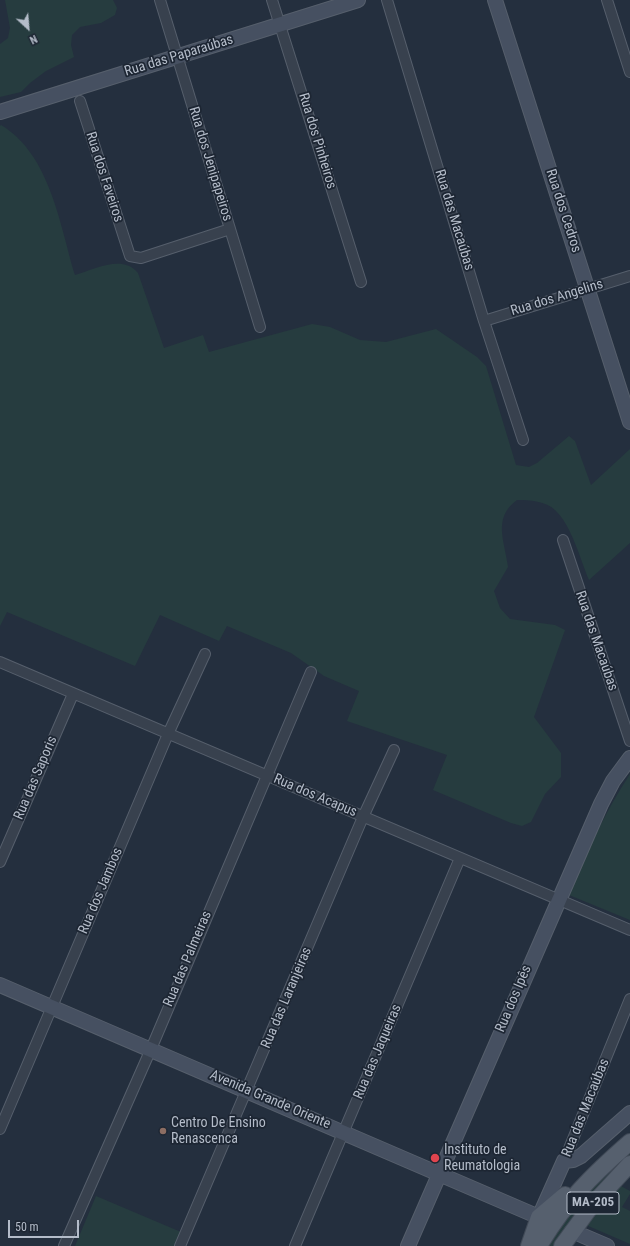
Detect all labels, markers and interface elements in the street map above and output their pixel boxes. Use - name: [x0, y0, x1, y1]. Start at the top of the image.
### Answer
- north arrow: [8, 8, 48, 48]
- street label: Rua das Paparaúbas: [123, 31, 235, 81]
- text: N: [28, 32, 39, 47]
- street label: Rua dos Pinheiros: [294, 91, 340, 191]
- street label: Rua dos Jenipapeiros: [185, 105, 235, 223]
- street label: Rua dos Faveiros: [81, 130, 127, 224]
- street label: Rua dos Cedros: [542, 167, 584, 255]
- street label: Rua das Macaúbas: [431, 168, 477, 272]
- street label: Rua dos Angelins: [509, 276, 605, 320]
- street label: Rua das Macaúbas: [571, 589, 621, 693]
- street label: Rua das Saporis: [11, 734, 61, 822]
- street label: Rua dos Acapus: [271, 771, 359, 821]
- street label: Rua dos Jambos: [75, 845, 127, 937]
- street label: Rua das Palmeiras: [160, 909, 216, 1009]
- street label: Rua das Laranjeiras: [258, 945, 316, 1051]
- street label: Rua dos Ipês: [492, 963, 536, 1035]
- street label: Rua das Jaqueiras: [350, 1002, 406, 1102]
- street label: Rua das Macaúbas: [559, 1056, 613, 1160]
- street label: Avenida Grande Oriente: [207, 1067, 333, 1133]
- place label: Centro De Ensino Renascenca: [171, 1115, 266, 1148]
- marker: Centro De Ensino Renascenca: [158, 1126, 168, 1136]
- place label: Instituto de Reumatologia: [444, 1142, 520, 1174]
- marker: Instituto de Reumatologia: [429, 1152, 441, 1164]
- road number: MA-205: [567, 1192, 619, 1214]
- scale bar: [10, 1212, 81, 1238]
- text: 50 m: [15, 1220, 39, 1234]

